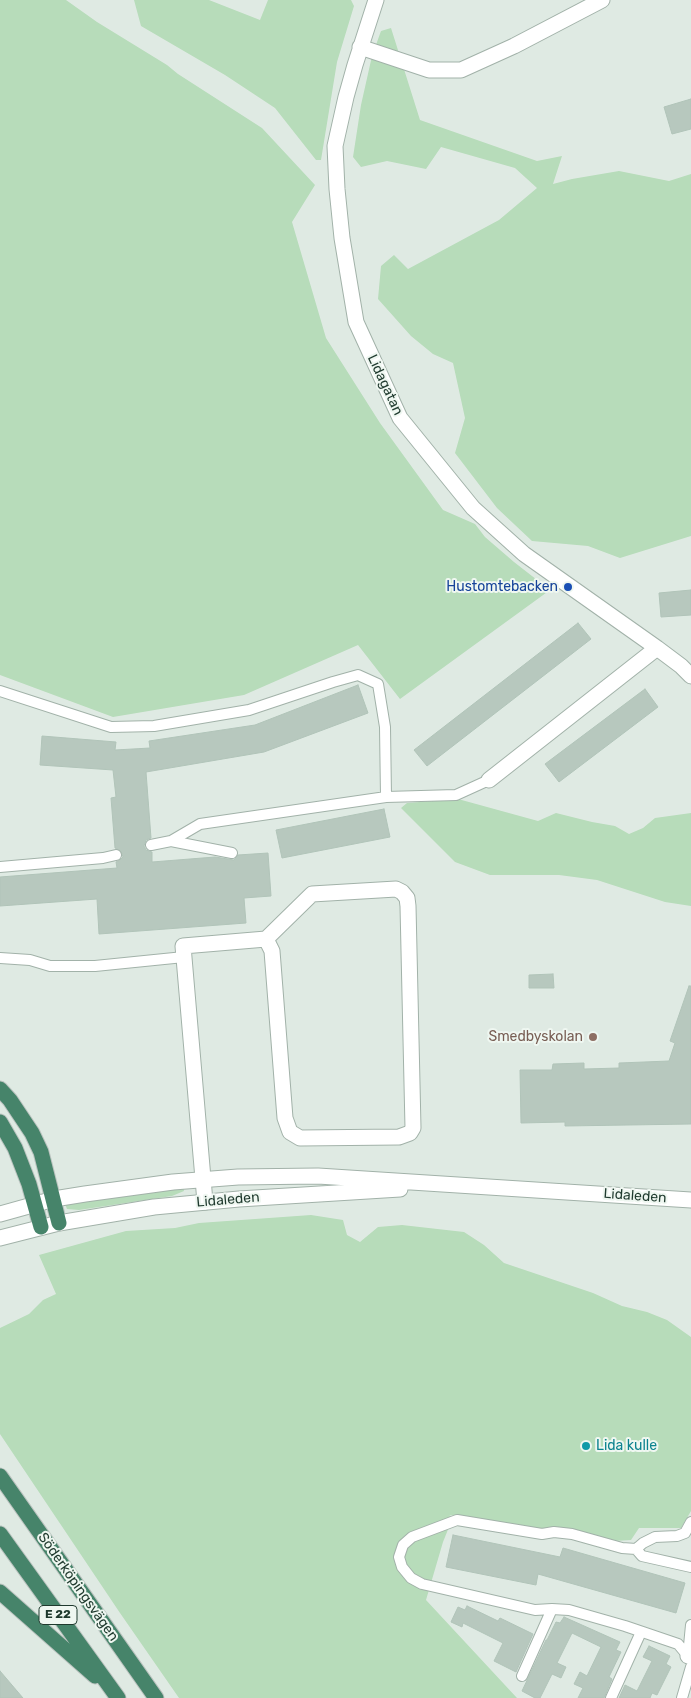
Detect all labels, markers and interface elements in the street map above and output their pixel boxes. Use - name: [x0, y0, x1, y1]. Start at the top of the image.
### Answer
- street label: Lidagatan: [364, 352, 406, 418]
- place label: Hustomtebacken: [446, 579, 558, 595]
- marker: Hustomtebacken: [562, 581, 574, 593]
- place label: Smedbyskolan: [488, 1029, 583, 1045]
- marker: Smedbyskolan: [587, 1031, 599, 1043]
- street label: Lidaleden: [603, 1185, 667, 1207]
- street label: Lidaleden: [196, 1189, 260, 1211]
- place label: Lida kulle: [596, 1438, 657, 1454]
- marker: Lida kulle: [580, 1440, 592, 1452]
- street label: Söderköpingsvägen: [34, 1530, 122, 1644]
- road number: E 22: [39, 1606, 77, 1624]

